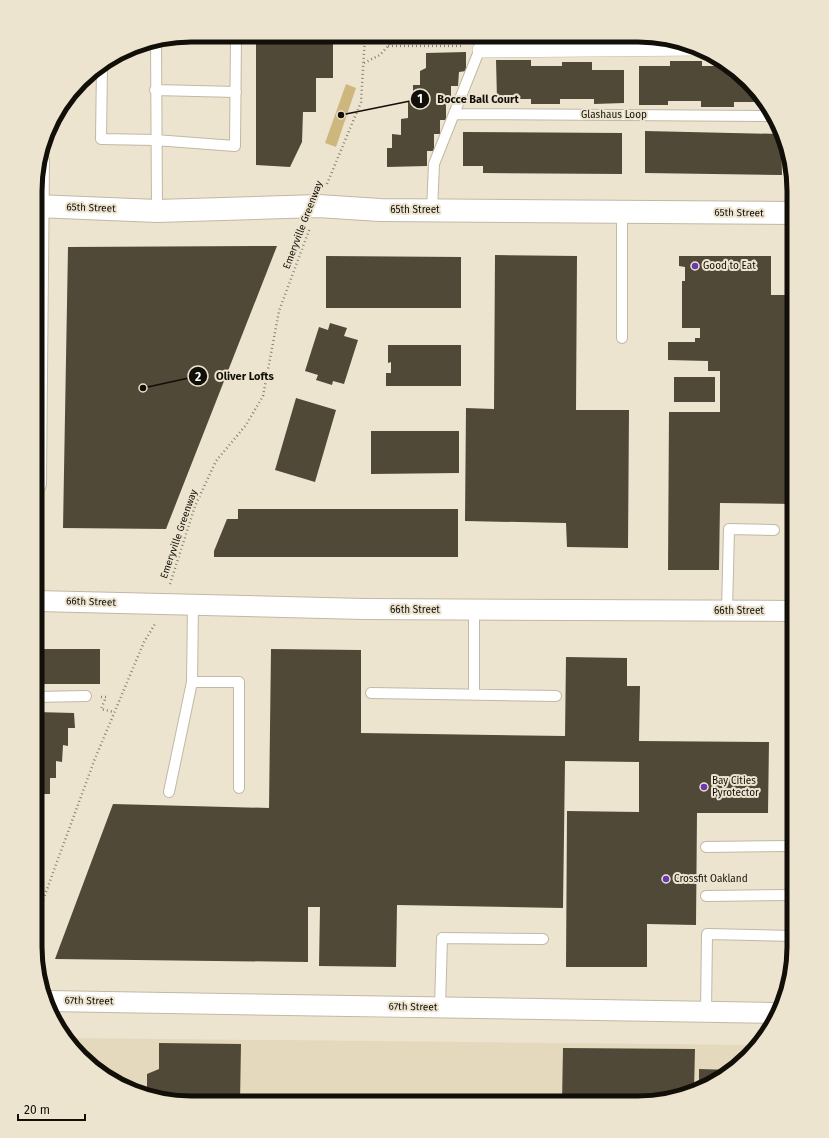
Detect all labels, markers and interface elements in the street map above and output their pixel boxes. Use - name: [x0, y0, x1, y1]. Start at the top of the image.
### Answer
- callout: Bocce Ball Court: [410, 87, 527, 110]
- text: 1: [417, 92, 423, 106]
- text: Bocce Ball Court: [437, 93, 519, 106]
- street label: Glashaus Loop: [581, 109, 647, 121]
- street label: Emeryville Greenway: [281, 179, 325, 271]
- street label: 65th Street: [66, 201, 116, 215]
- street label: 65th Street: [390, 204, 440, 216]
- street label: 65th Street: [714, 207, 764, 219]
- place label: Good to Eat: [703, 260, 756, 272]
- marker: Good to Eat: [690, 261, 700, 271]
- callout: Oliver Lofts: [188, 365, 282, 388]
- text: 2: [195, 370, 201, 384]
- text: Oliver Lofts: [216, 370, 275, 383]
- street label: Emeryville Greenway: [158, 488, 200, 580]
- street label: 66th Street: [66, 595, 117, 609]
- street label: 66th Street: [390, 604, 440, 616]
- street label: 66th Street: [714, 605, 764, 617]
- place label: Bay Cities Pyrotector: [712, 775, 759, 799]
- marker: Bay Cities Pyrotector: [699, 782, 709, 792]
- place label: Crossfit Oakland: [674, 873, 748, 885]
- marker: Crossfit Oakland: [661, 874, 671, 884]
- street label: 67th Street: [65, 995, 114, 1007]
- street label: 67th Street: [389, 1001, 438, 1013]
- scale bar: [18, 1096, 85, 1122]
- text: 20 m: [24, 1103, 50, 1117]

